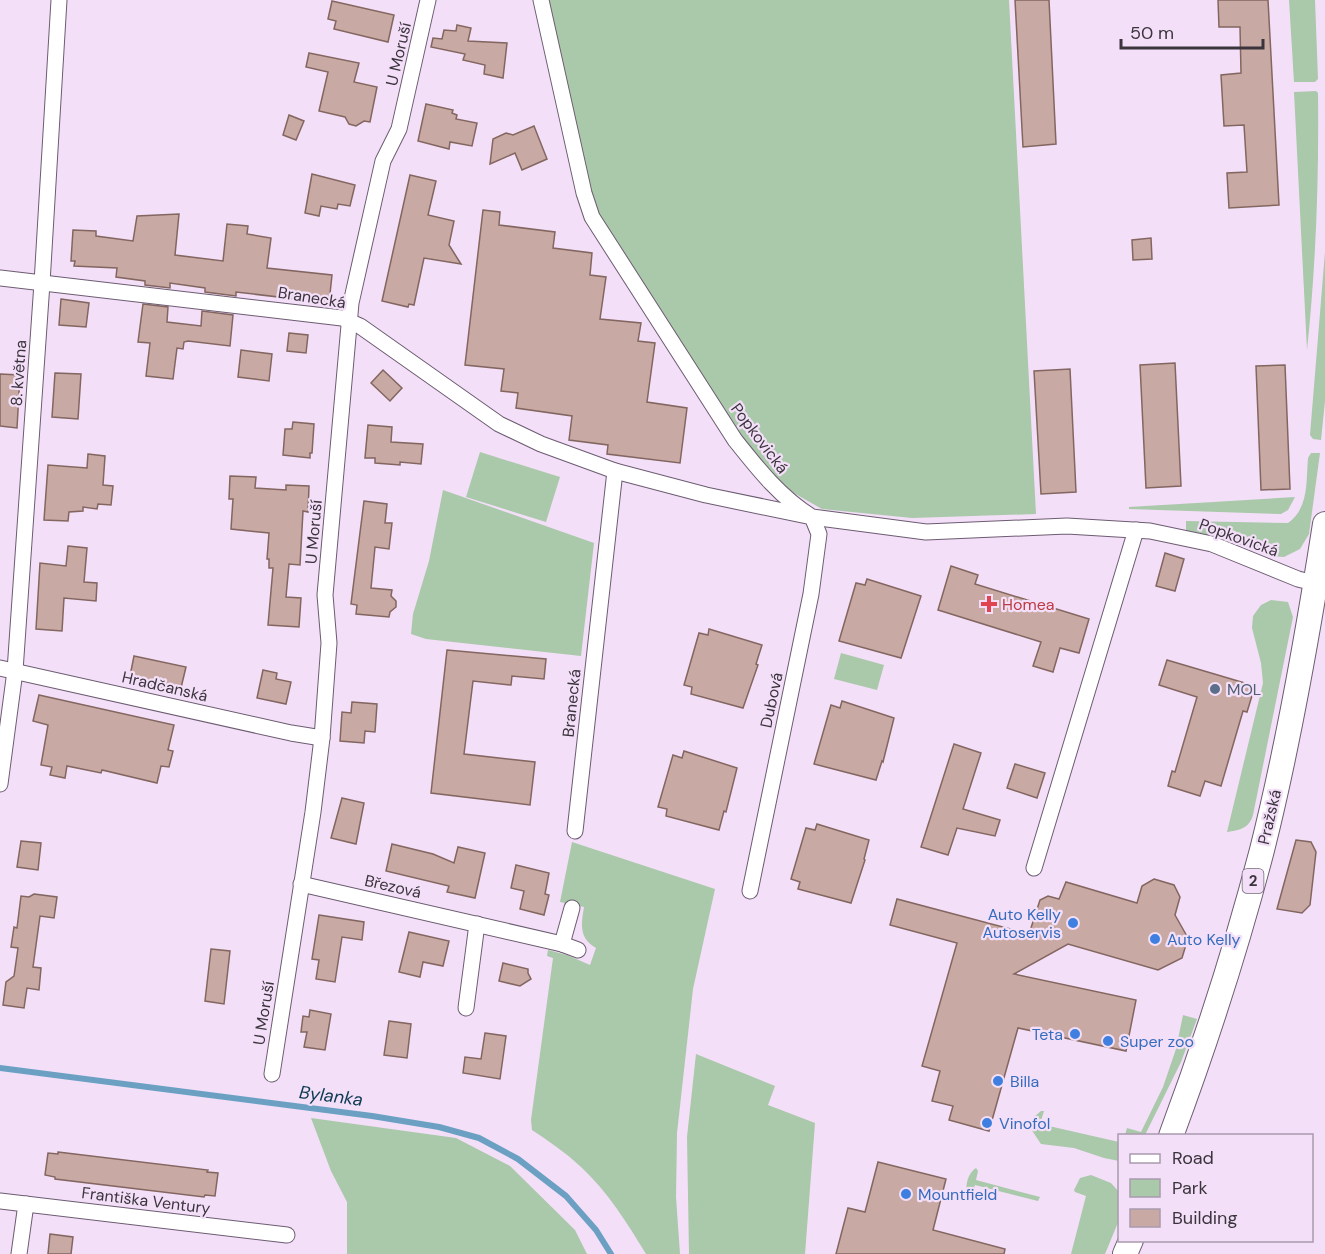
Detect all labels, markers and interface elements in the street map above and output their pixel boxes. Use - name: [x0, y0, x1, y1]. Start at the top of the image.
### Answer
- scale bar: [1121, 12, 1264, 50]
- street label: U Moruší: [381, 20, 416, 88]
- text: 50 m: [1130, 21, 1174, 45]
- street label: Branecká: [276, 282, 347, 313]
- street label: 8. května: [6, 339, 31, 407]
- street label: Popkovická: [726, 399, 793, 478]
- street label: U Moruší: [300, 499, 327, 565]
- street label: Popkovická: [1196, 513, 1281, 562]
- place label: Homea: [1002, 594, 1054, 615]
- marker: Homea: [980, 595, 998, 613]
- street label: Hradčanská: [120, 666, 210, 707]
- street label: Branecká: [557, 668, 586, 738]
- street label: Dubová: [755, 671, 788, 730]
- place label: MOL: [1227, 679, 1261, 700]
- marker: MOL: [1208, 682, 1222, 696]
- street label: Pražská: [1253, 787, 1286, 847]
- road number: 2: [1242, 869, 1264, 893]
- street label: Březová: [363, 870, 423, 903]
- place label: Auto Kelly Autoservis: [983, 904, 1061, 943]
- marker: Auto Kelly Autoservis: [1066, 916, 1080, 930]
- place label: Auto Kelly: [1167, 929, 1240, 950]
- marker: Auto Kelly: [1148, 932, 1162, 946]
- street label: U Moruší: [248, 979, 279, 1047]
- place label: Teta: [1032, 1024, 1063, 1045]
- marker: Teta: [1068, 1027, 1082, 1041]
- place label: Super zoo: [1120, 1031, 1194, 1052]
- marker: Super zoo: [1101, 1034, 1115, 1048]
- place label: Billa: [1010, 1071, 1039, 1092]
- marker: Billa: [991, 1074, 1005, 1088]
- water label: Bylanka: [298, 1080, 364, 1112]
- place label: Vinofol: [999, 1113, 1050, 1134]
- marker: Vinofol: [980, 1116, 994, 1130]
- legend: [1118, 1134, 1313, 1242]
- text: Road: [1172, 1146, 1214, 1170]
- text: Park: [1172, 1176, 1208, 1200]
- street label: Františka Ventury: [80, 1182, 212, 1219]
- place label: Mountfield: [918, 1184, 997, 1205]
- marker: Mountfield: [899, 1187, 913, 1201]
- text: Building: [1172, 1206, 1237, 1230]

